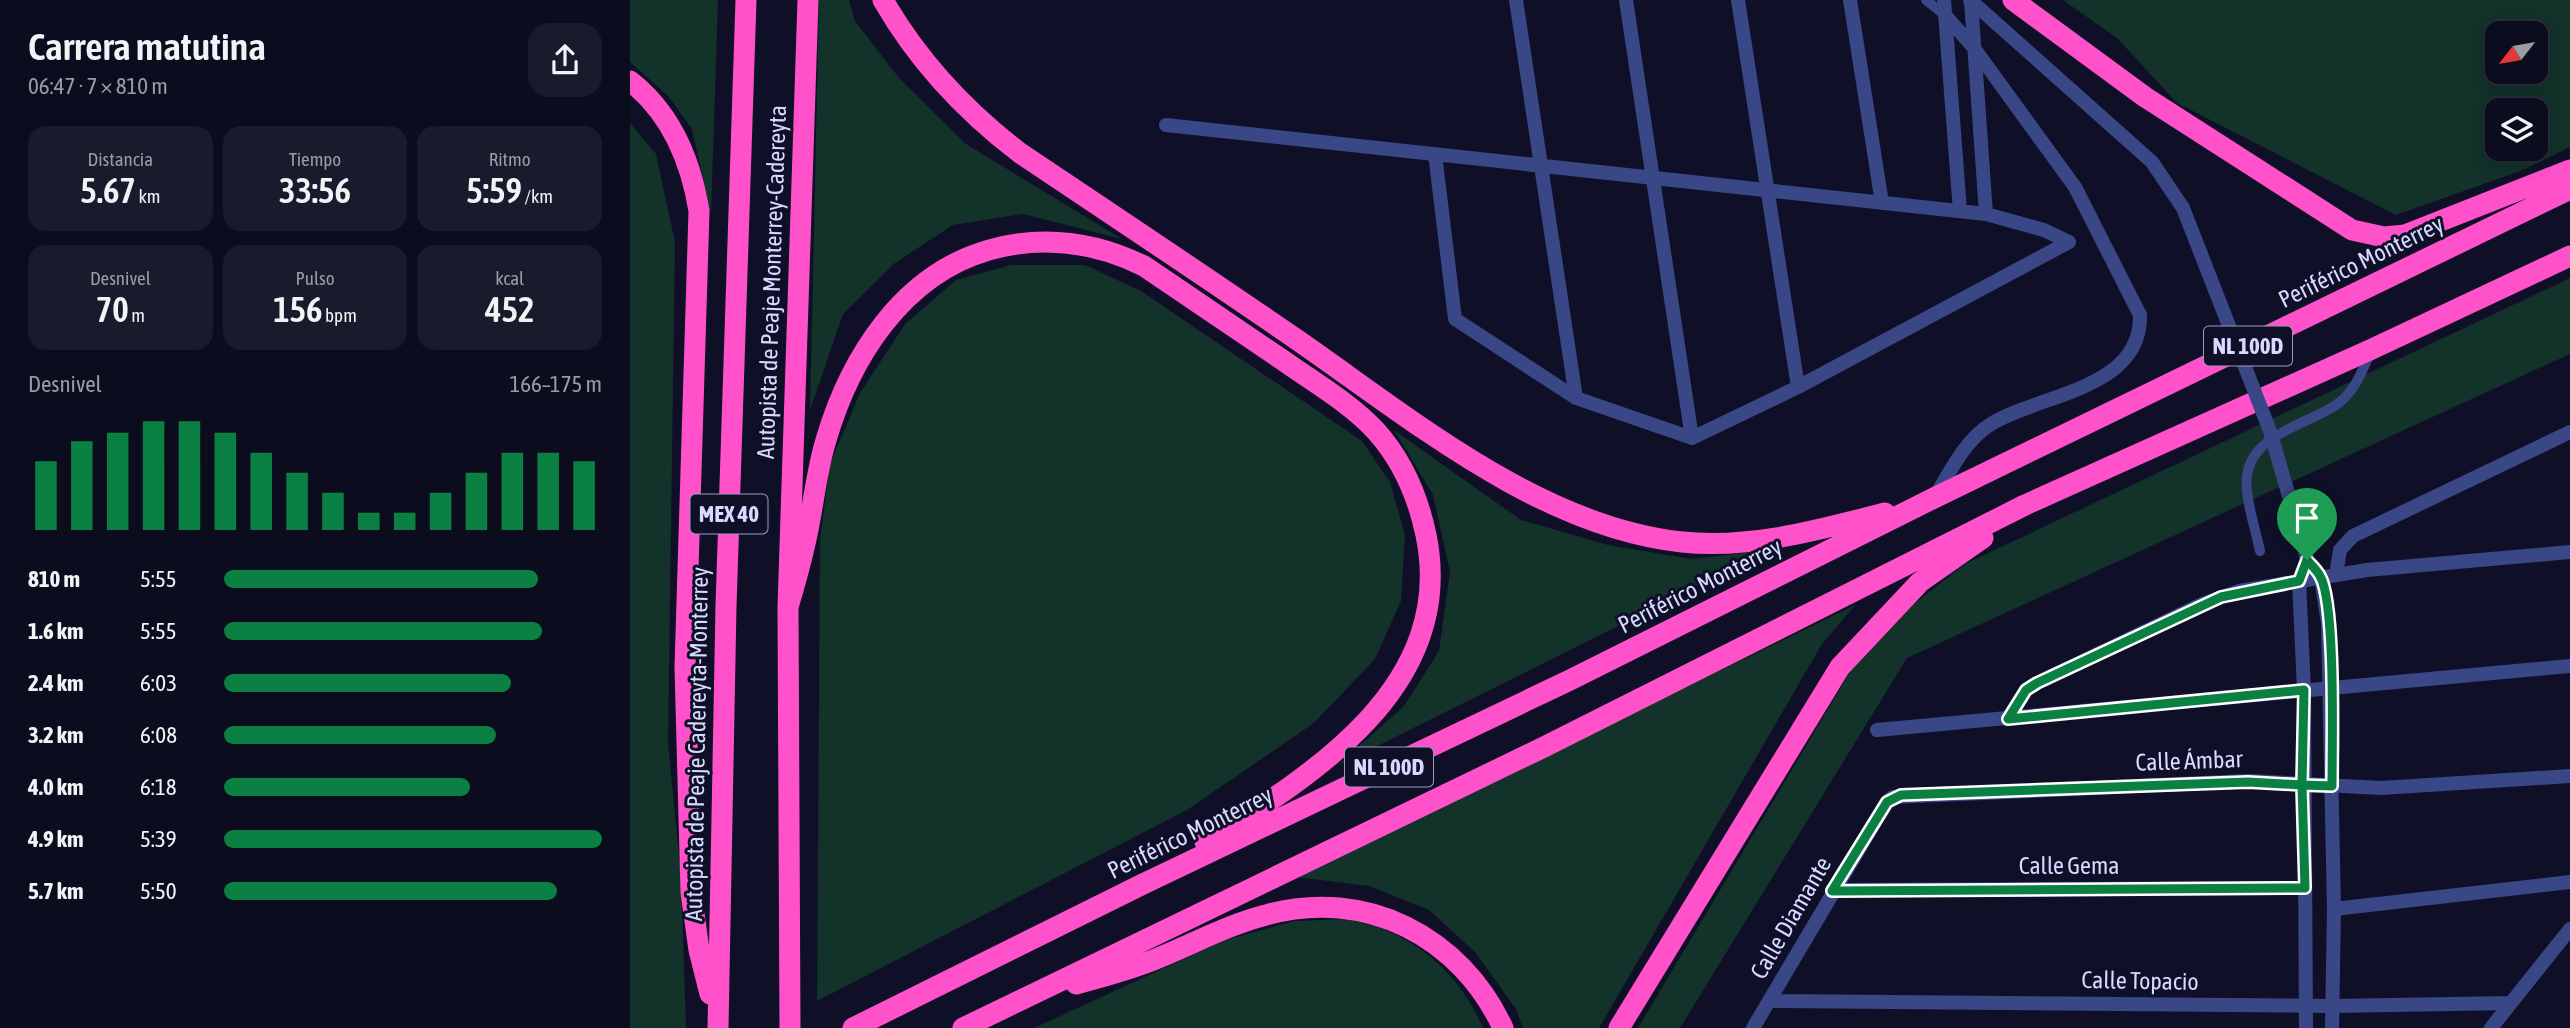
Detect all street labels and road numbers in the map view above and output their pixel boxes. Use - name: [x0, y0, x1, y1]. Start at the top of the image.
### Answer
- street label: Autopista de Peaje Monterrey-Cadereyta: [752, 105, 791, 459]
- street label: Periférico Monterrey: [2274, 210, 2448, 313]
- road number: NL 100D: [2204, 326, 2292, 366]
- road number: MEX 40: [690, 494, 768, 534]
- street label: Periférico Monterrey: [1614, 533, 1786, 638]
- street label: Autopista de Peaje Cadereyta-Monterrey: [680, 567, 713, 921]
- street label: Calle Ámbar: [2135, 745, 2244, 776]
- road number: NL 100D: [1345, 748, 1433, 786]
- street label: Periférico Monterrey: [1103, 781, 1277, 884]
- street label: Calle Diamante: [1745, 852, 1836, 984]
- street label: Calle Gema: [2019, 852, 2119, 879]
- street label: Calle Topacio: [2081, 966, 2199, 995]

